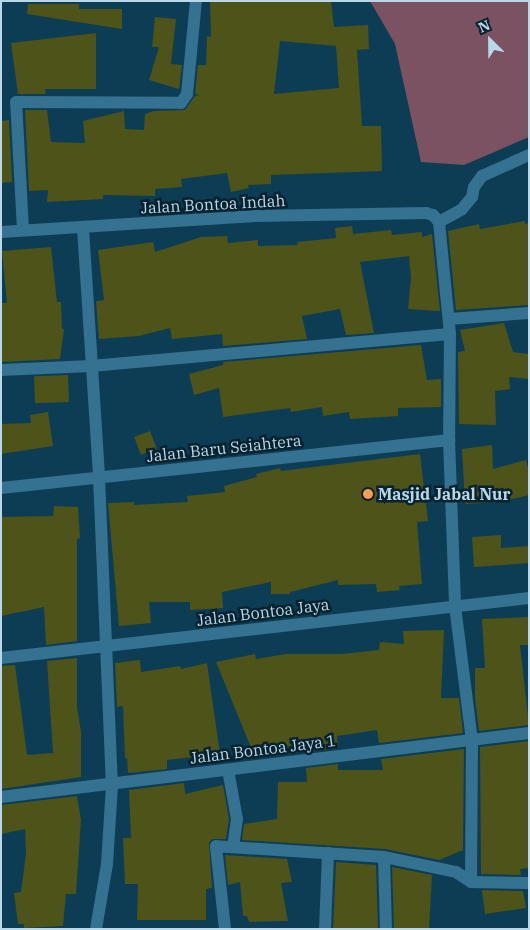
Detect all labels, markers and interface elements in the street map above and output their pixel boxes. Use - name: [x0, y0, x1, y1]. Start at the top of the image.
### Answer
- north arrow: [465, 15, 515, 65]
- text: N: [476, 16, 493, 37]
- street label: Jalan Bontoa Indah: [140, 191, 286, 217]
- street label: Jalan Baru Seiahtera: [146, 430, 302, 466]
- place label: Masjid Jabal Nur: [378, 484, 510, 504]
- marker: Masjid Jabal Nur: [362, 488, 374, 500]
- street label: Jalan Bontoa Jaya: [196, 594, 330, 630]
- street label: Jalan Bontoa Jaya 1: [189, 731, 337, 767]

